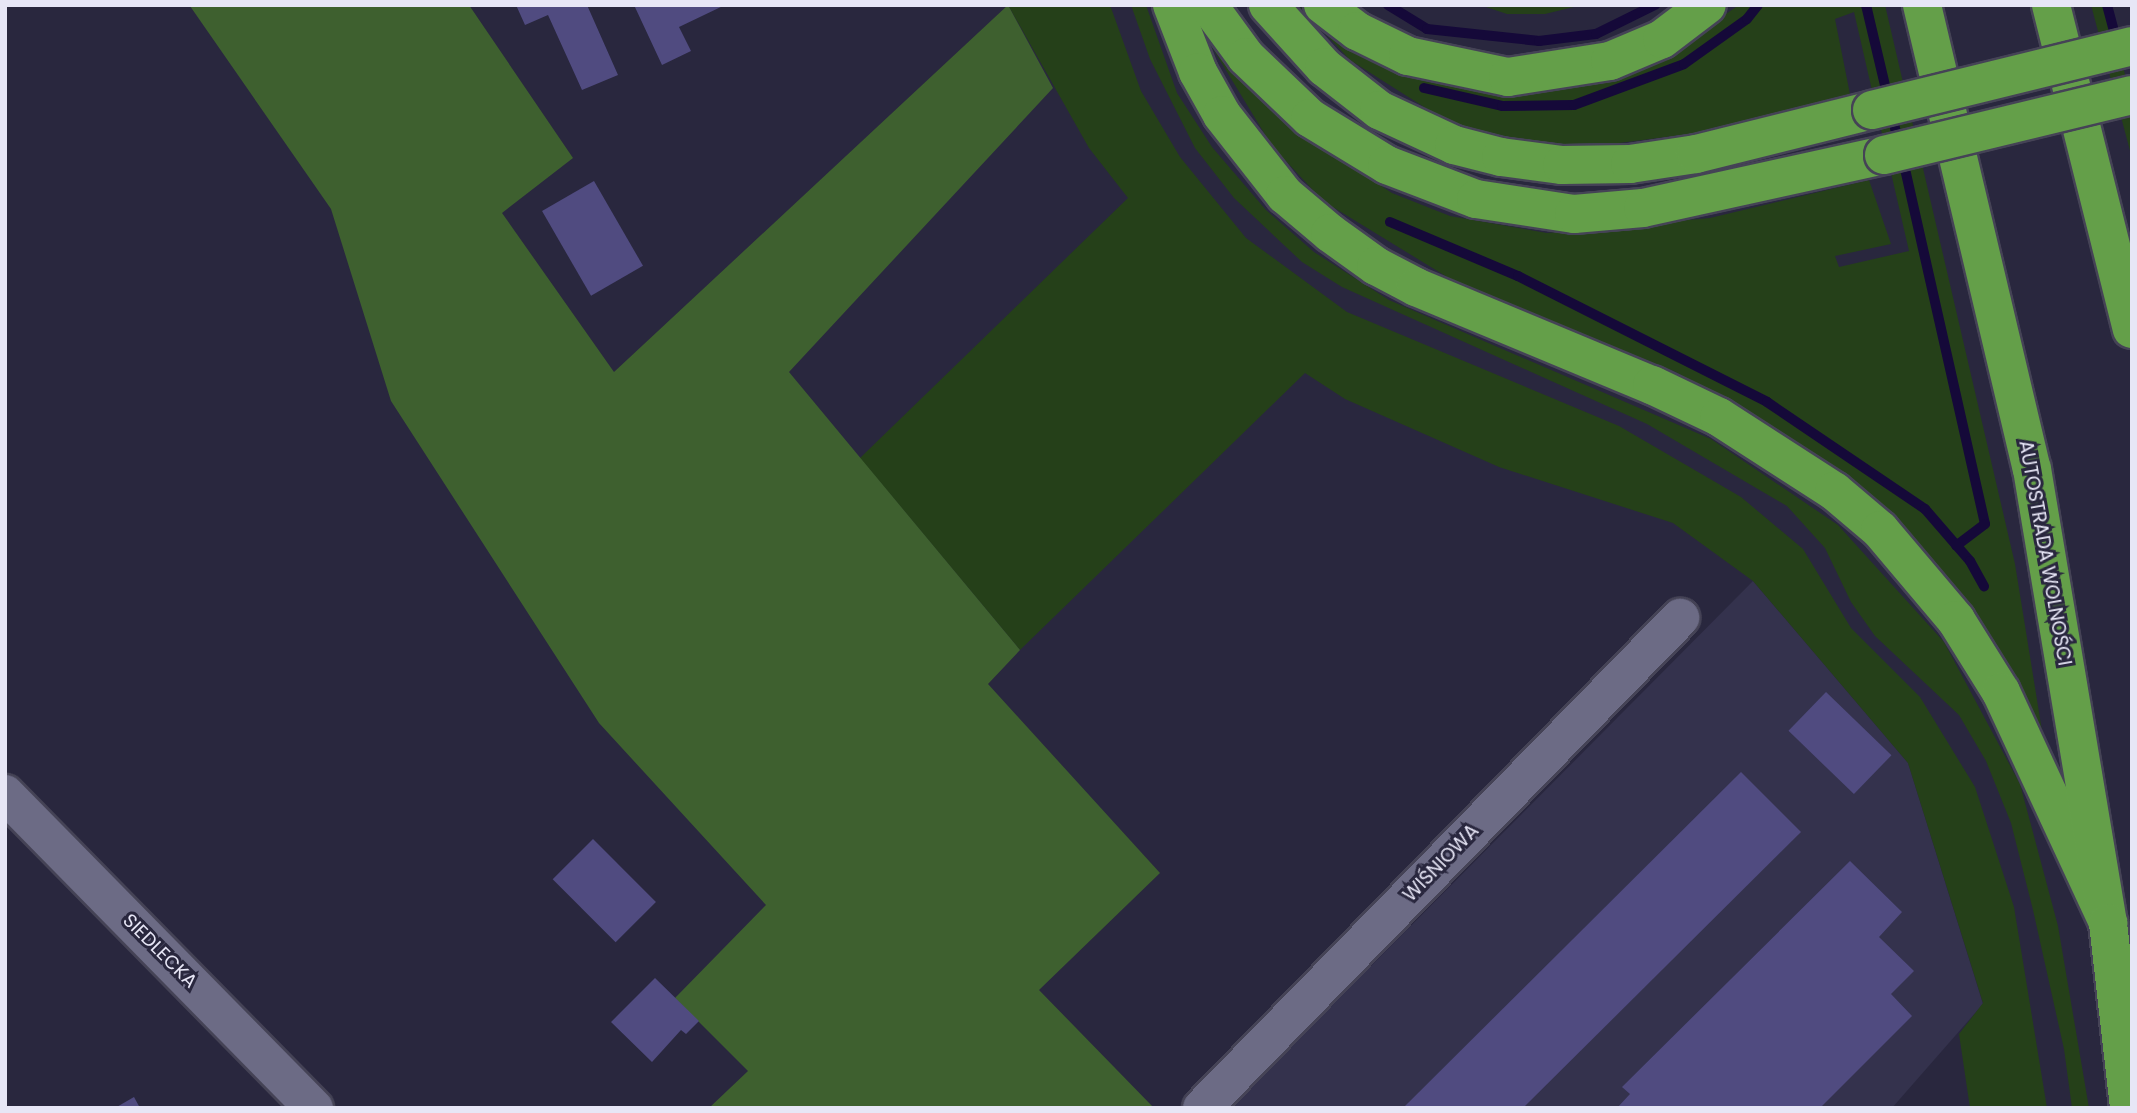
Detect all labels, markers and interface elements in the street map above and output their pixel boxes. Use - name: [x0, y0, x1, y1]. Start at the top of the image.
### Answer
- street label: AUTOSTRADA WOLNOŚCI: [2014, 439, 2076, 667]
- street label: WIŚNIOWA: [1399, 820, 1483, 906]
- street label: SIEDLECKA: [118, 909, 202, 993]

